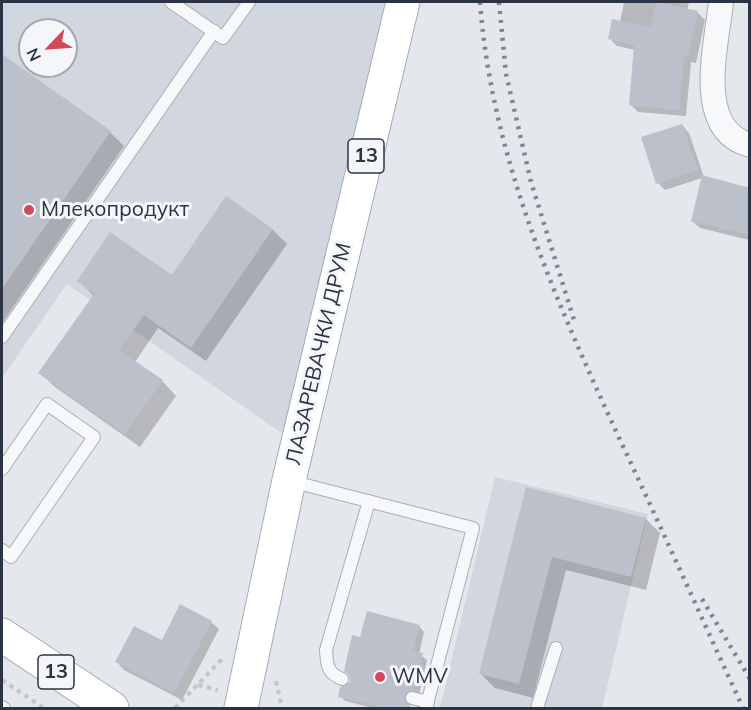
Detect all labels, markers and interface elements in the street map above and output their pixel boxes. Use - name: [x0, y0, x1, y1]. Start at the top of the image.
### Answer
- north arrow: [18, 18, 78, 78]
- text: N: [22, 45, 45, 64]
- road number: 13: [348, 139, 384, 173]
- place label: Млекопродукт: [41, 197, 189, 223]
- marker: Млекопродукт: [22, 203, 36, 217]
- street label: ЛАЗАРЕВАЧКИ ДРУМ: [281, 241, 357, 467]
- road number: 13: [38, 655, 74, 689]
- place label: WMV: [392, 664, 448, 690]
- marker: WMV: [373, 670, 387, 684]

